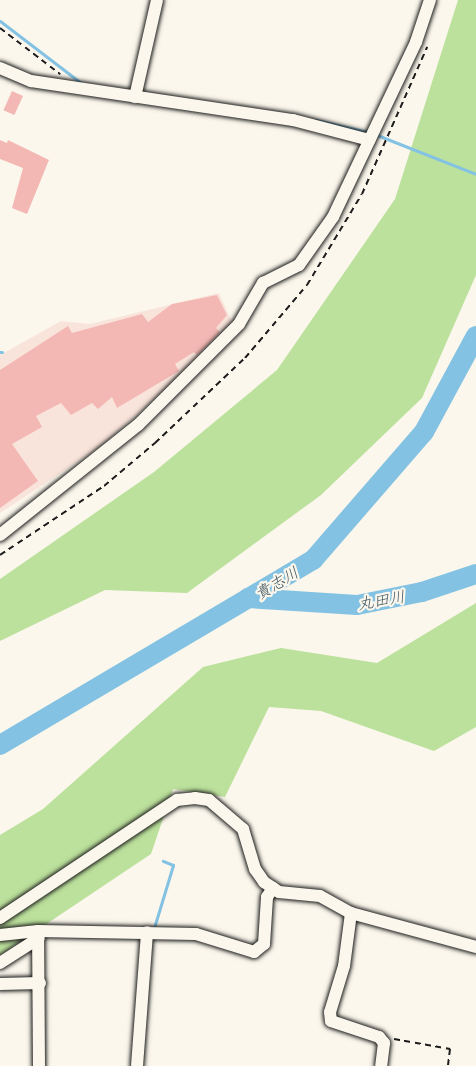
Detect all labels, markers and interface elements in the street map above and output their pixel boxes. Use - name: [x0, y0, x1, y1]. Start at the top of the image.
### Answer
- water label: 貴志川: [250, 561, 302, 603]
- water label: 丸田川: [356, 585, 406, 613]

